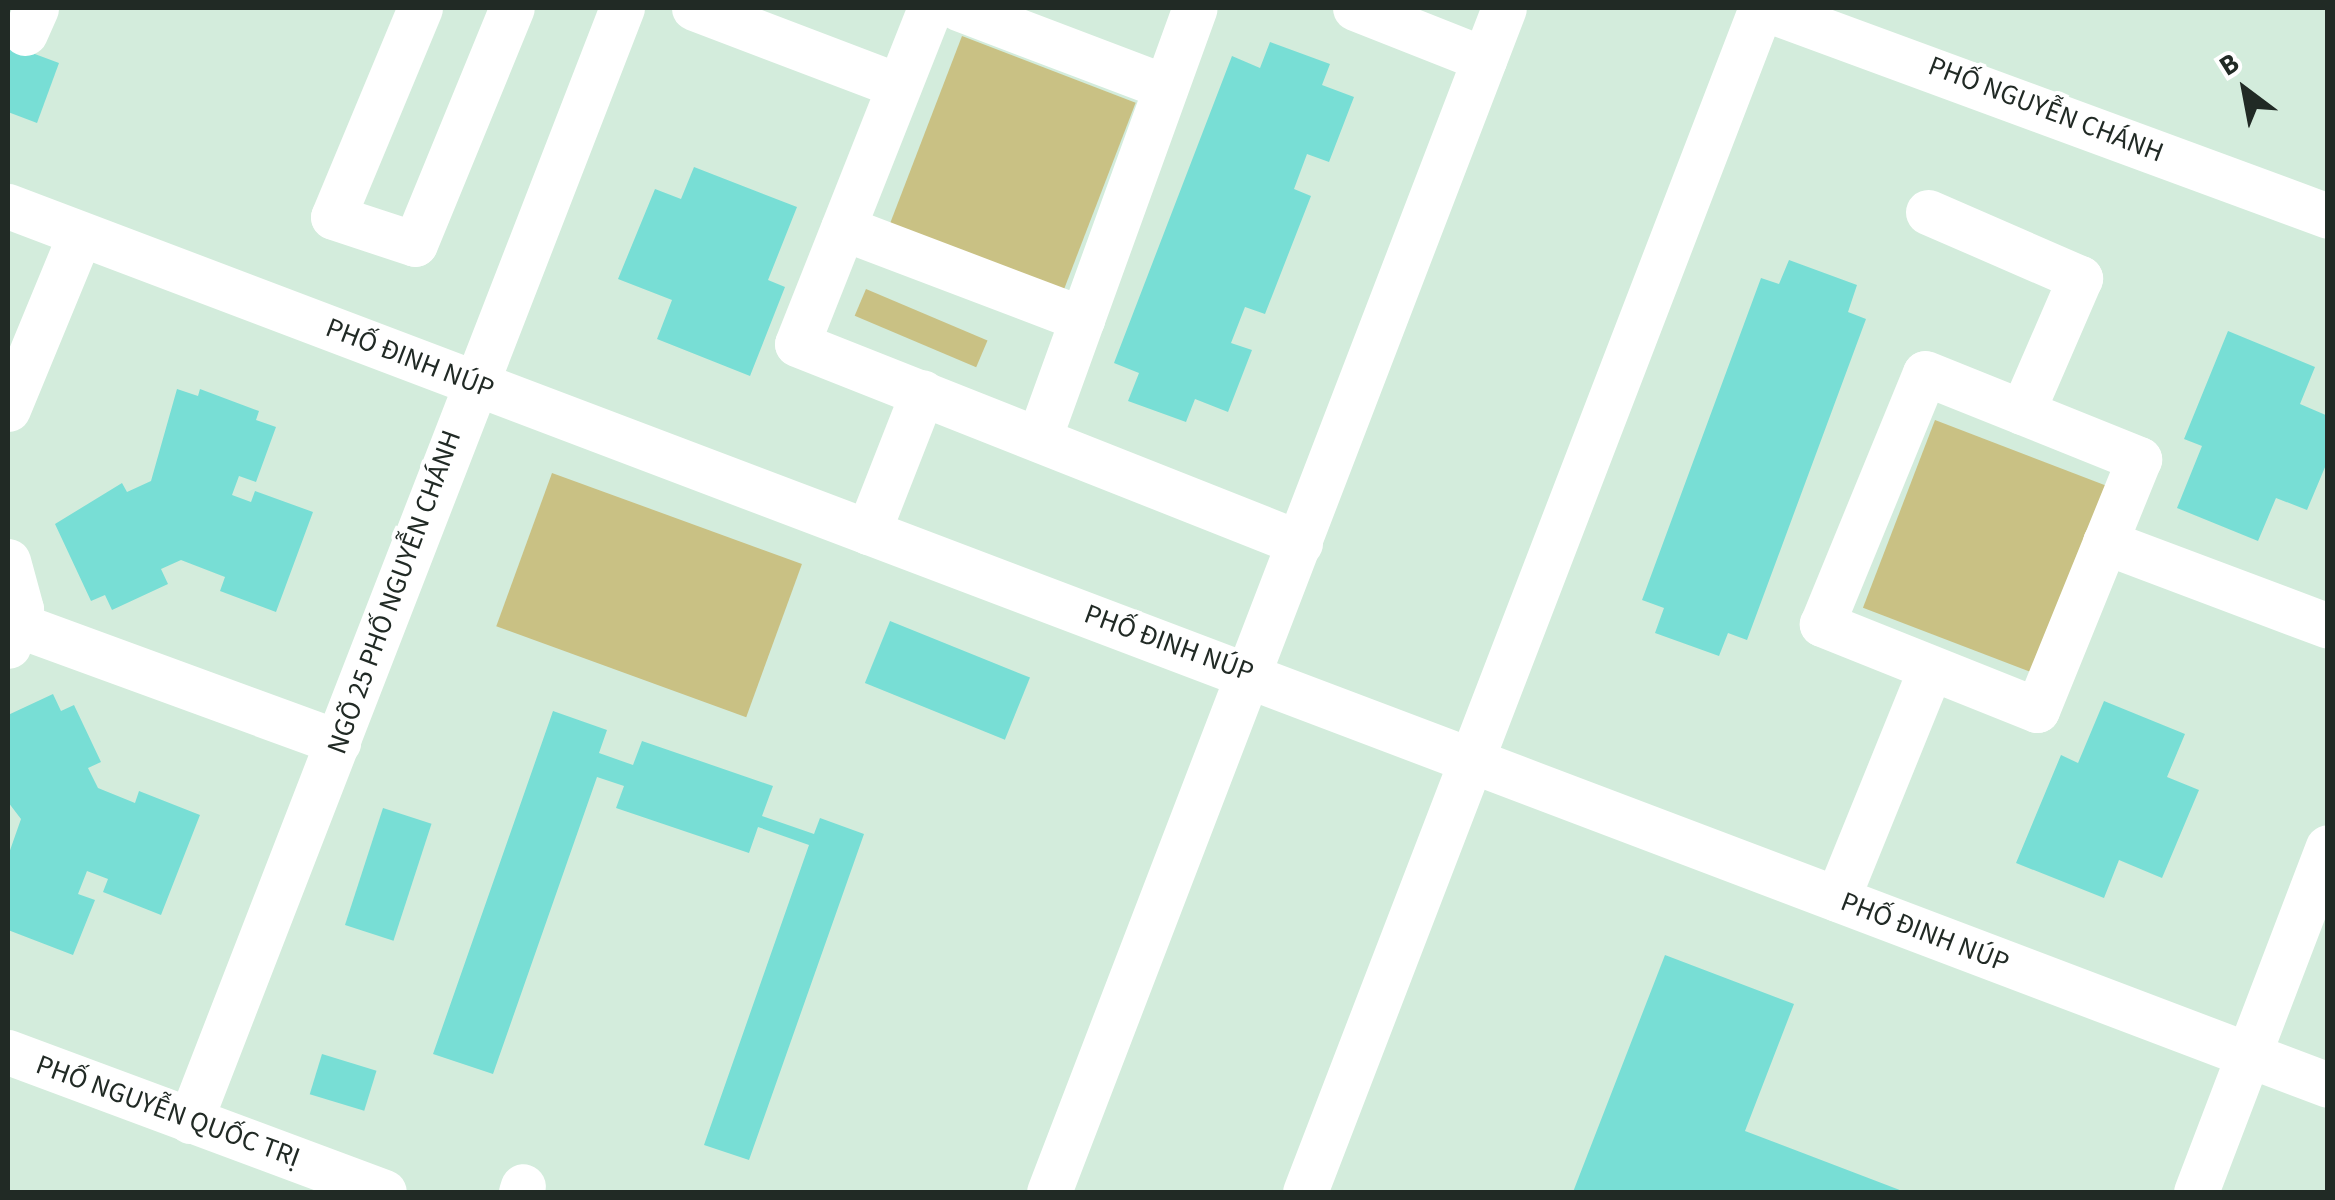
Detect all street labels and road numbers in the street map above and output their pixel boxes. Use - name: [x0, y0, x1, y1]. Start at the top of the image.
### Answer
- street label: PHỐ NGUYỄN CHÁNH: [1924, 49, 2168, 169]
- street label: PHỐ ĐINH NÚP: [321, 311, 499, 405]
- street label: NGÕ 25 PHỐ NGUYỄN CHÁNH: [320, 426, 468, 758]
- street label: PHỐ ĐINH NÚP: [1080, 597, 1258, 689]
- street label: PHỐ ĐINH NÚP: [1836, 885, 2014, 979]
- street label: PHỐ NGUYỄN QUỐC TRỊ: [31, 1048, 305, 1174]

